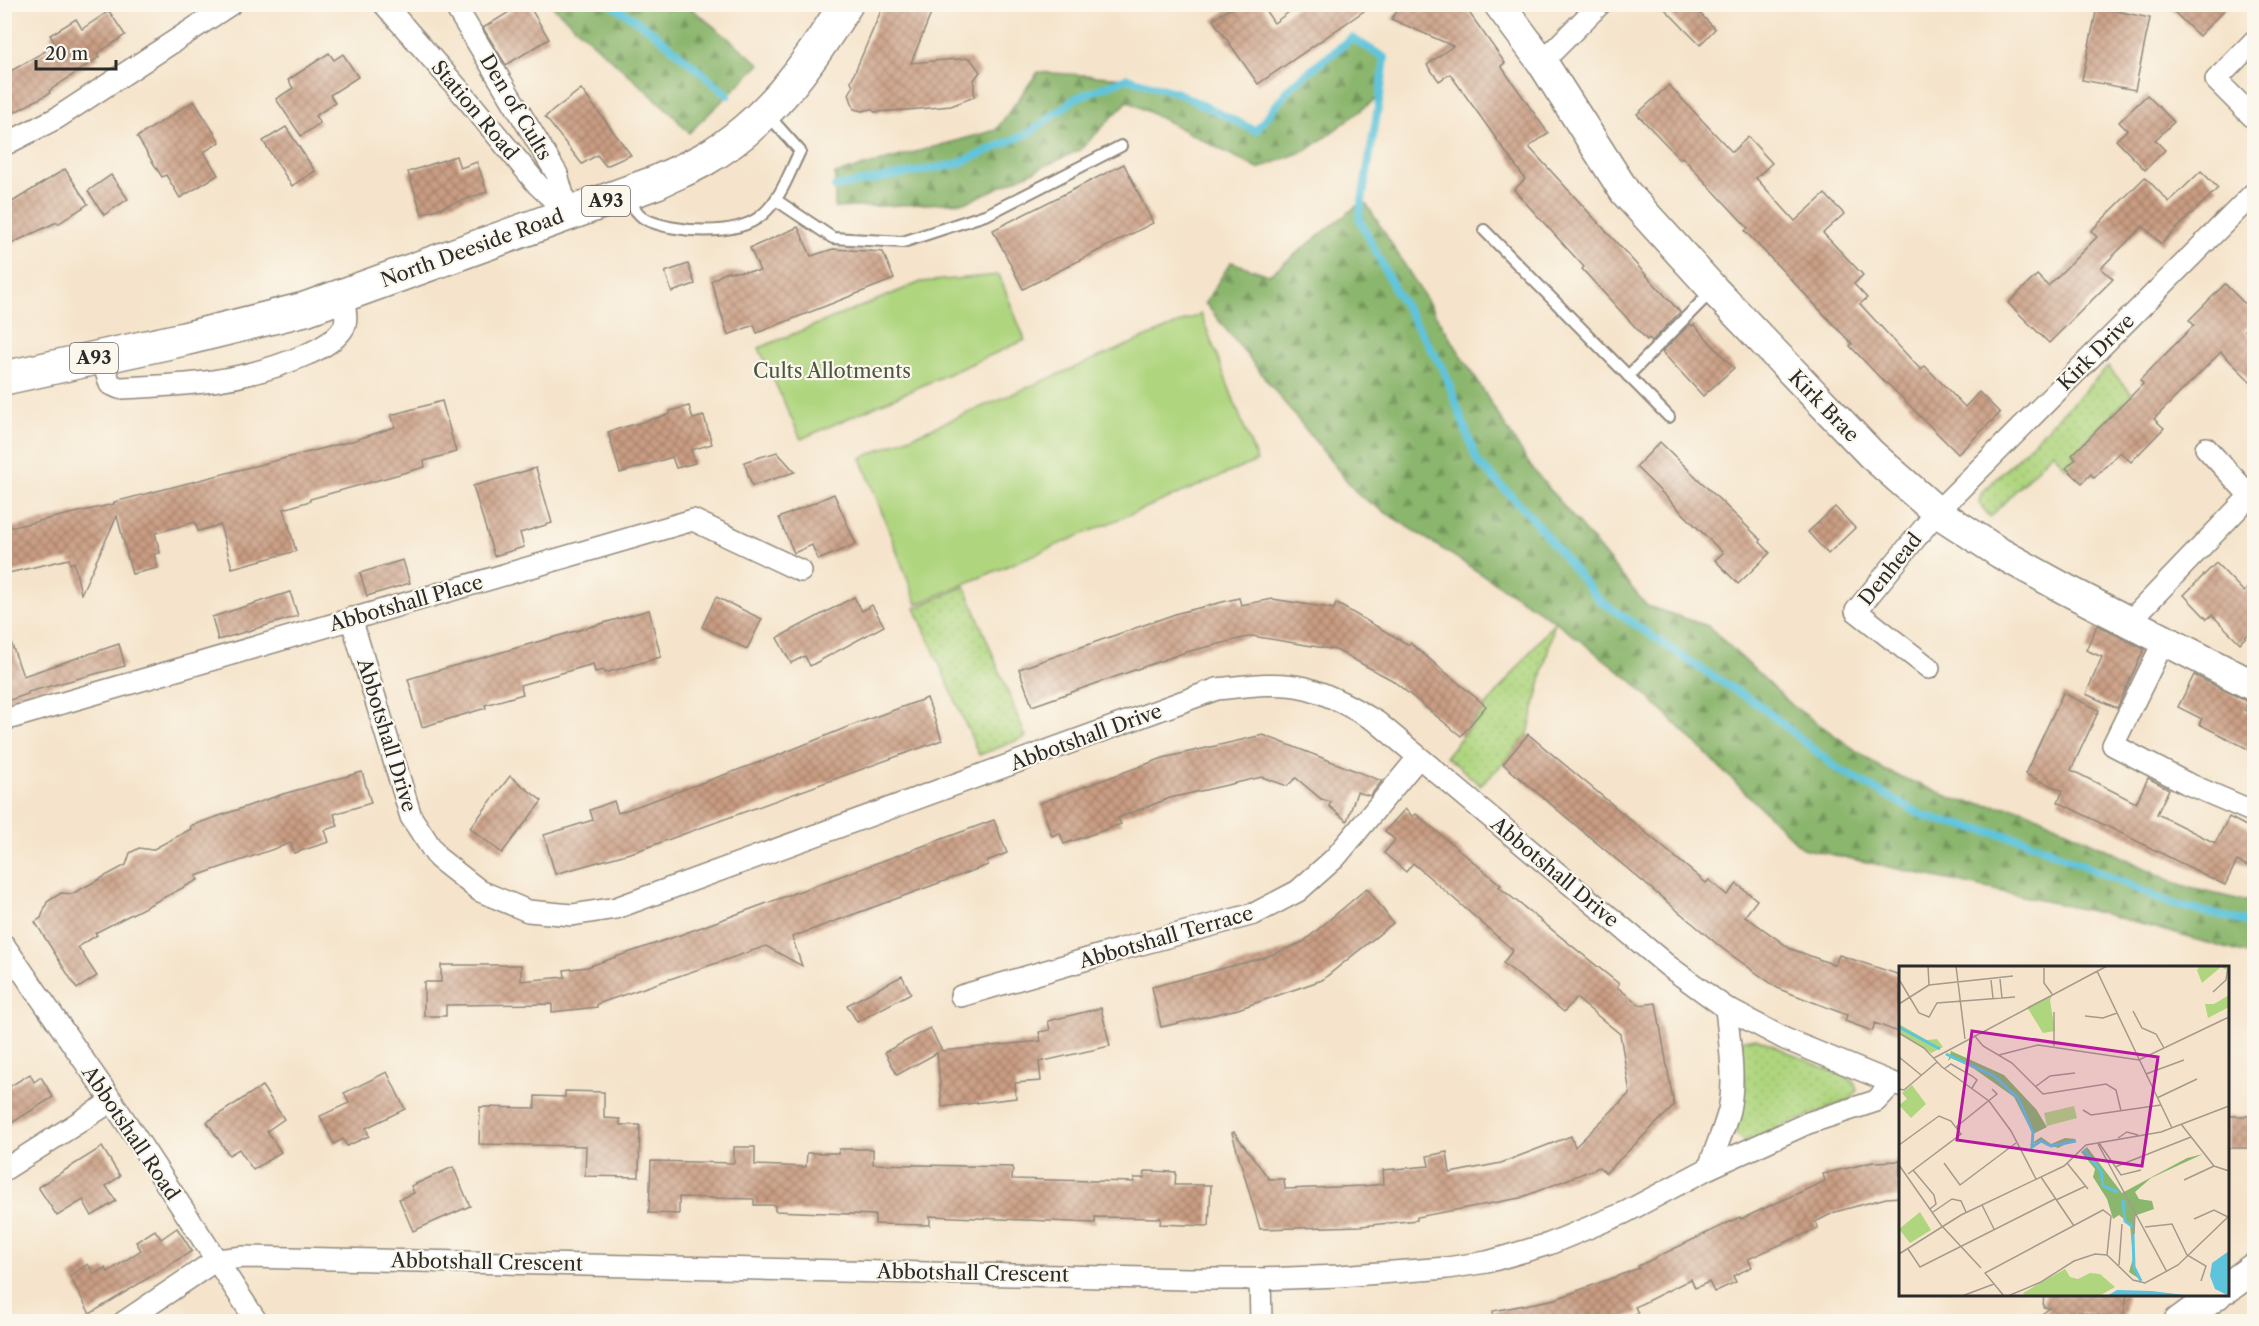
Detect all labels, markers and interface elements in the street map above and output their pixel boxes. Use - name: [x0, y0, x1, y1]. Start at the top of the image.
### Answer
- scale bar: [36, 33, 116, 71]
- text: 20 m: [45, 43, 89, 65]
- street label: Den of Cults: [475, 50, 557, 164]
- street label: Station Road: [426, 55, 524, 165]
- road number: A93: [582, 186, 630, 216]
- street label: North Deeside Road: [377, 204, 567, 292]
- street label: Kirk Drive: [2053, 309, 2139, 395]
- road number: A93: [70, 343, 118, 373]
- park label: Cults Allotments: [753, 359, 911, 383]
- street label: Kirk Brae: [1784, 365, 1864, 447]
- street label: Denhead: [1853, 528, 1927, 610]
- street label: Abbotshall Place: [325, 570, 486, 637]
- street label: Abbotshall Drive: [352, 654, 422, 815]
- street label: Abbotshall Drive: [1006, 698, 1165, 776]
- street label: Abbotshall Drive: [1486, 811, 1624, 932]
- street label: Abbotshall Terrace: [1075, 901, 1256, 974]
- inset map: [1899, 966, 2229, 1296]
- street label: Abbotshall Road: [77, 1060, 185, 1205]
- street label: Abbotshall Crescent: [390, 1248, 583, 1276]
- street label: Abbotshall Crescent: [876, 1259, 1069, 1287]

